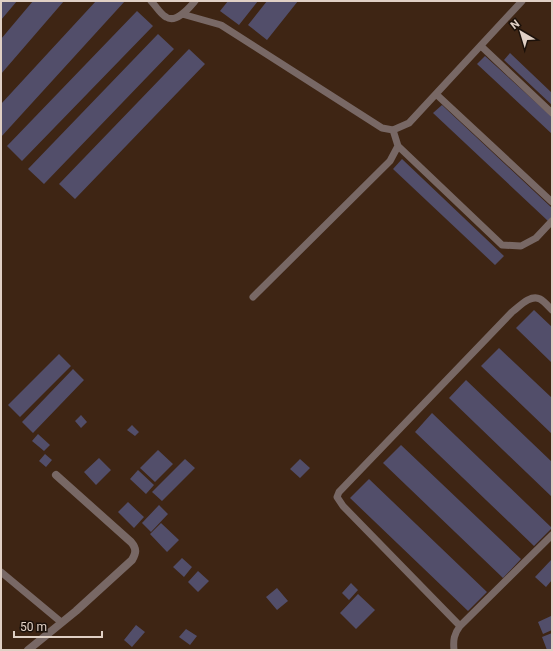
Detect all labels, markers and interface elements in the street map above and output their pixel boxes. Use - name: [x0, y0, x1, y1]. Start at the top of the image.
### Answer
- north arrow: [501, 12, 541, 52]
- text: N: [508, 17, 522, 32]
- scale bar: [14, 613, 102, 639]
- text: 50 m: [20, 620, 47, 634]

